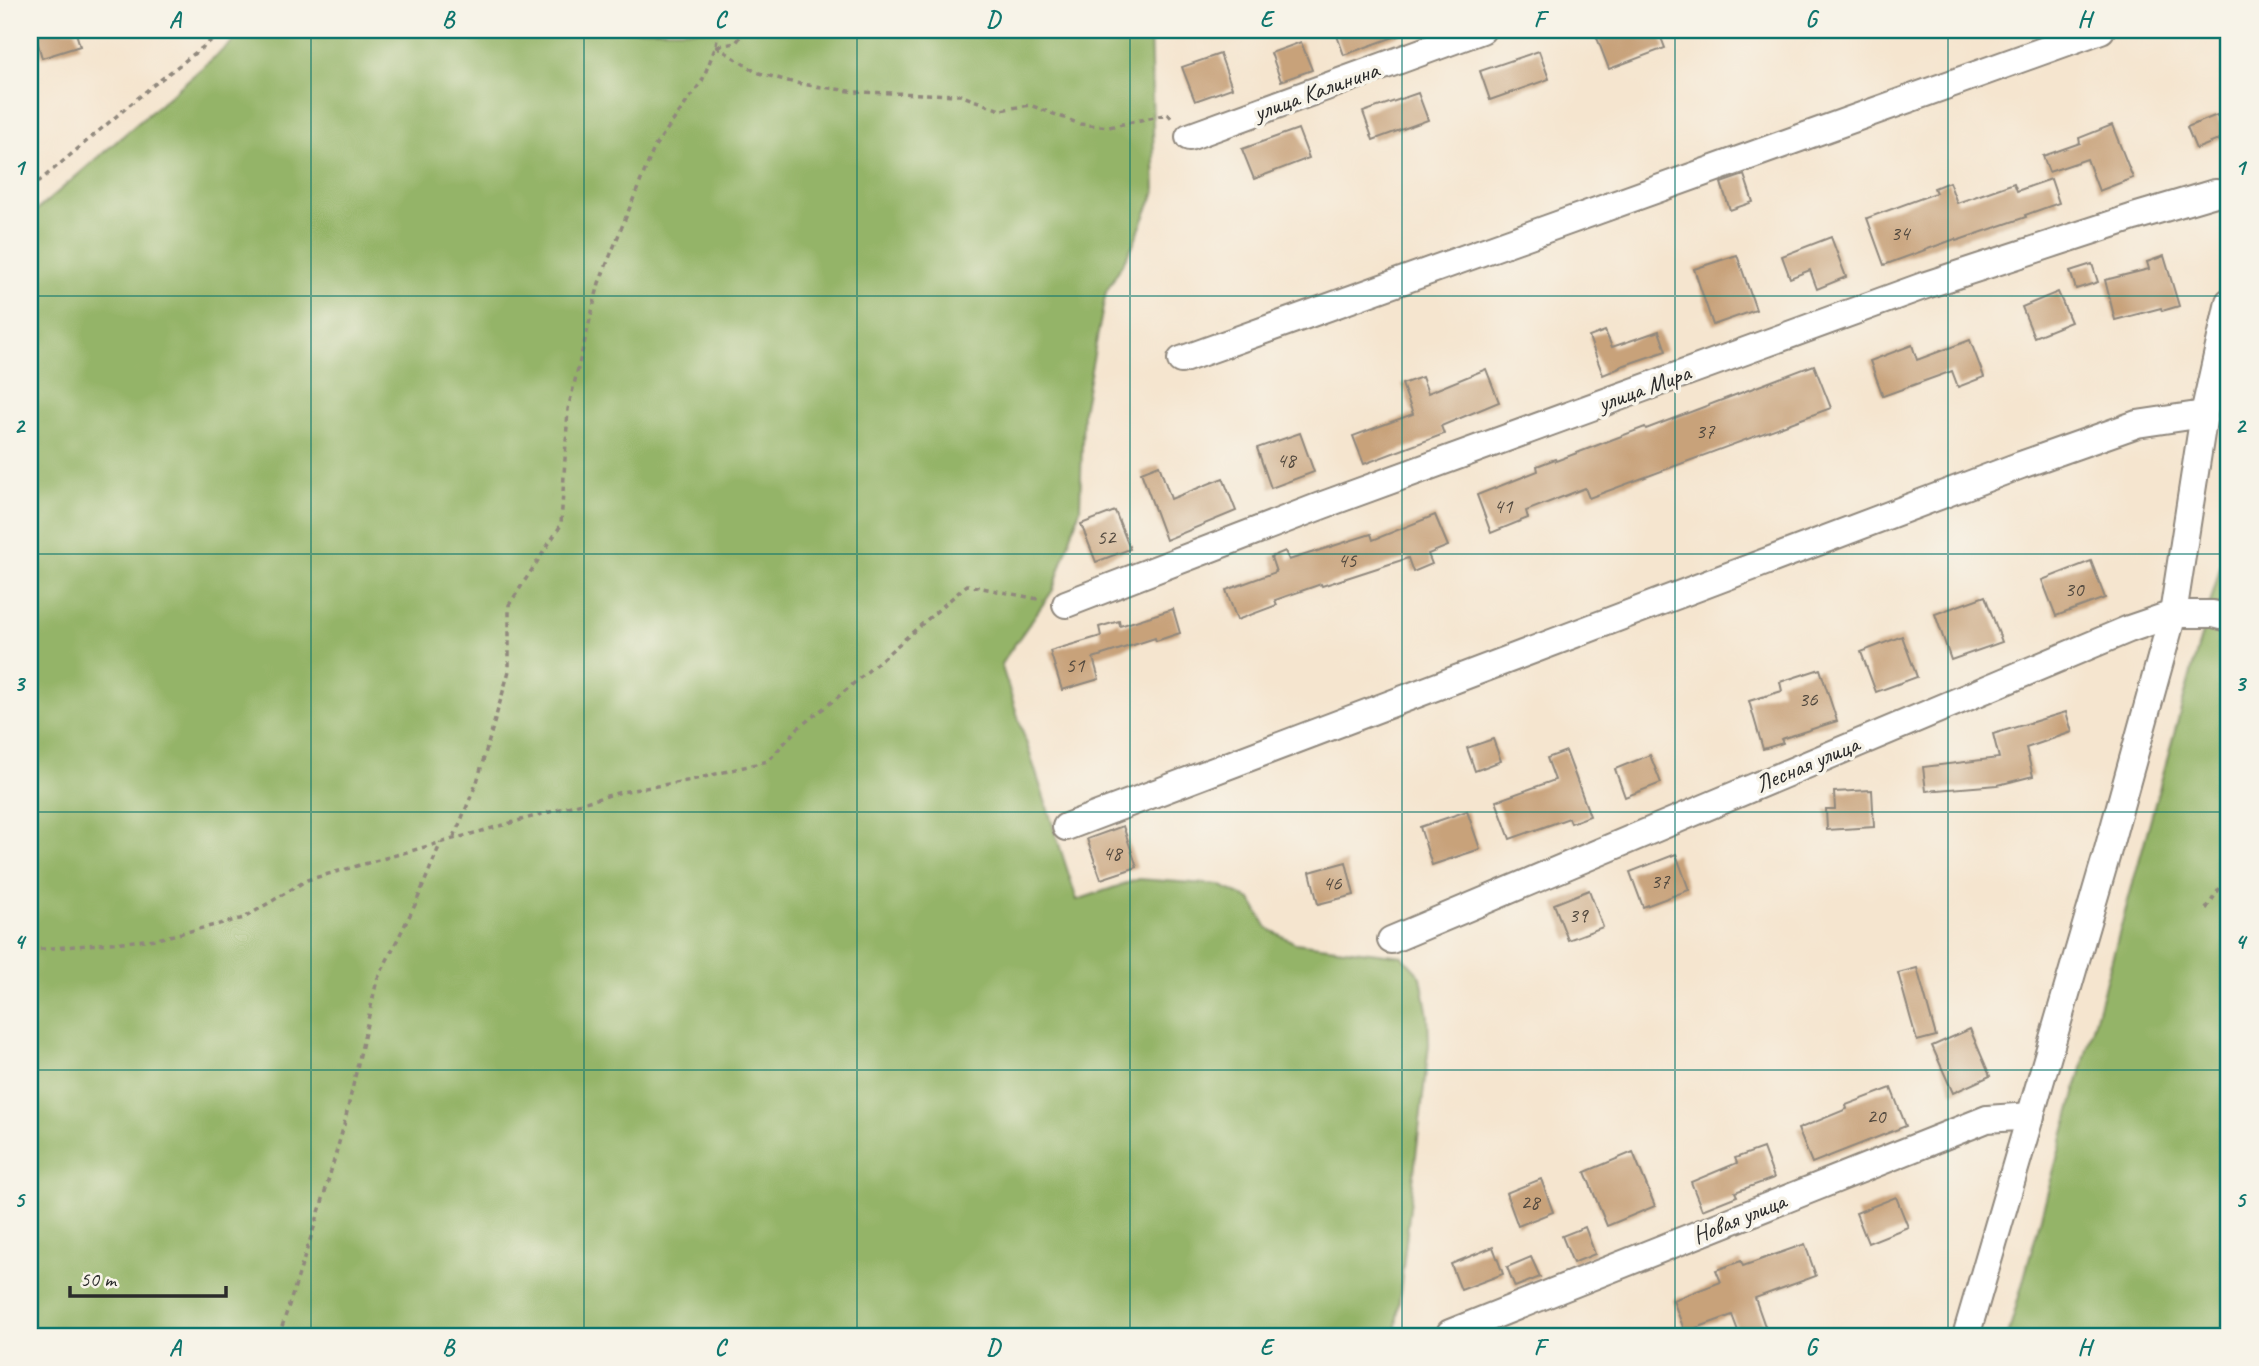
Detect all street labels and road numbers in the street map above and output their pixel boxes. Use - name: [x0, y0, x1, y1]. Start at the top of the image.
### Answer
- street label: улица Калинина: [1247, 54, 1384, 128]
- street label: улица Мира: [1592, 357, 1696, 419]
- street label: Лесная улица: [1751, 728, 1865, 799]
- street label: Новая улица: [1688, 1185, 1792, 1250]

